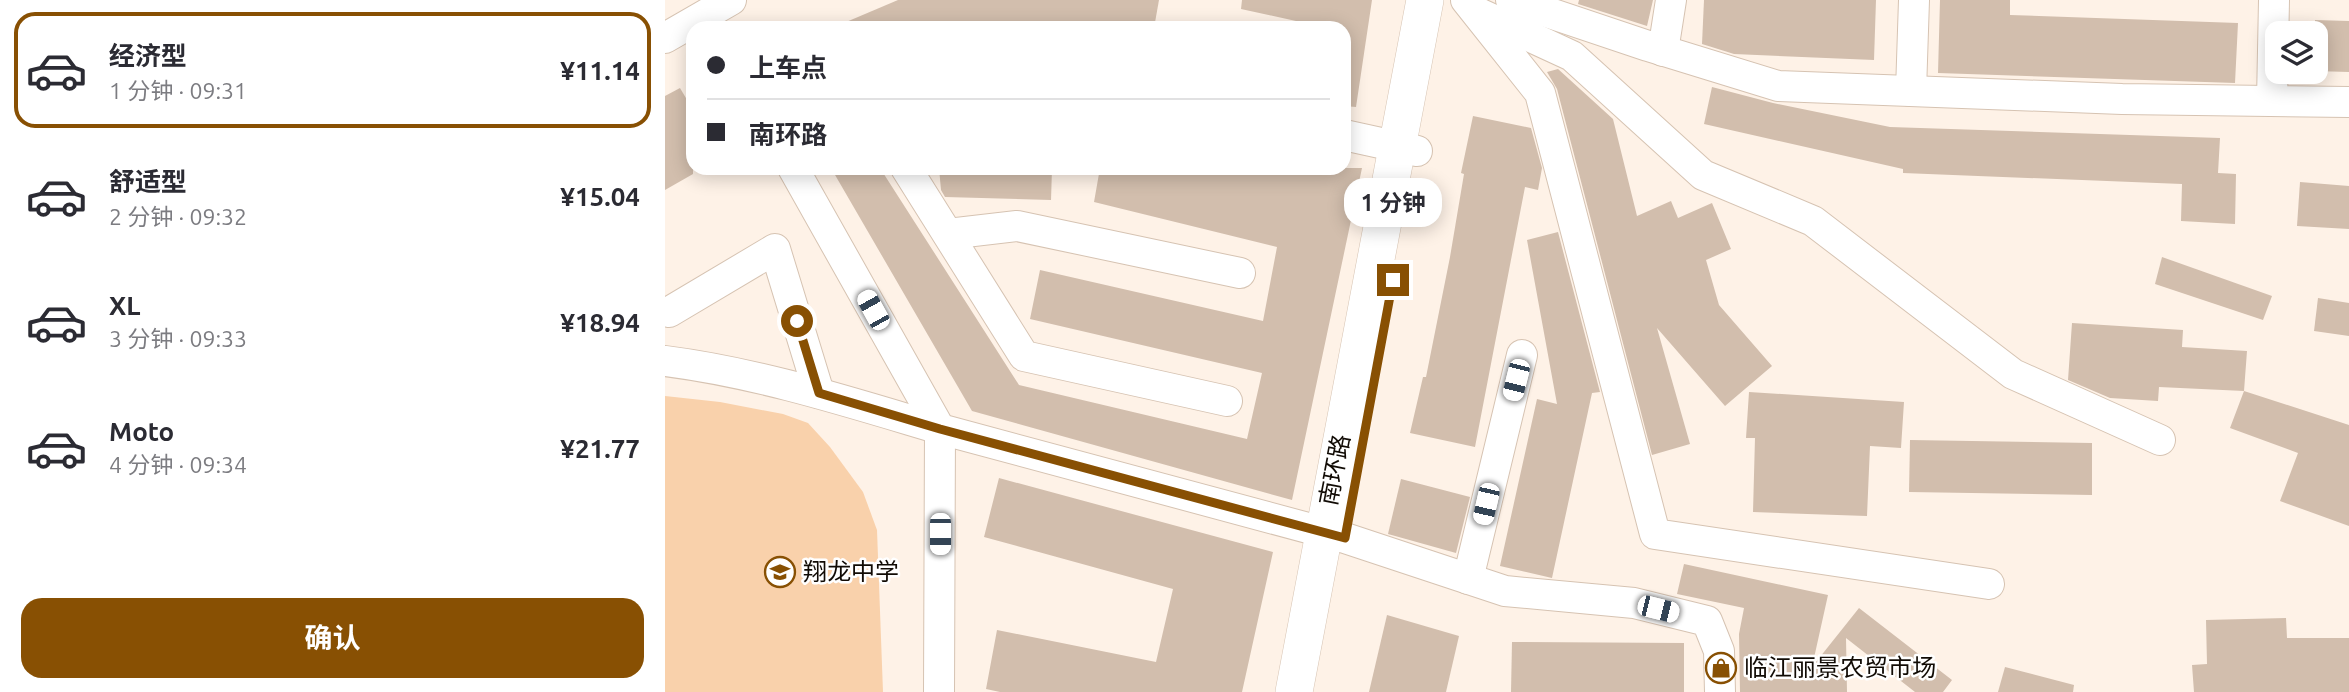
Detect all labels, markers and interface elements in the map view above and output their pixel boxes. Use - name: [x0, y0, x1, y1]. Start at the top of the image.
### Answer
- map controls: [2265, 21, 2328, 84]
- button: layers: [2265, 21, 2328, 84]
- icon: car: [25, 39, 88, 102]
- text: 经济型: [109, 41, 187, 70]
- text: 上车点: [749, 53, 827, 82]
- text: ¥11.14: [560, 56, 640, 85]
- text: 1 分钟 · 09:31: [109, 78, 247, 103]
- text: 南环路: [749, 120, 827, 149]
- icon: car: [25, 165, 88, 228]
- text: 舒适型: [109, 167, 187, 196]
- callout: 1 分钟: [1344, 178, 1442, 228]
- text: ¥15.04: [560, 182, 640, 211]
- text: 1 分钟: [1361, 190, 1425, 215]
- text: 2 分钟 · 09:32: [109, 204, 247, 229]
- route end: [1377, 264, 1409, 296]
- car: [854, 287, 893, 333]
- icon: car: [25, 291, 88, 354]
- text: XL: [109, 291, 140, 320]
- route start: [781, 305, 813, 337]
- text: ¥18.94: [560, 308, 640, 337]
- text: 3 分钟 · 09:33: [109, 326, 247, 351]
- car: [1501, 357, 1532, 403]
- icon: car: [25, 417, 88, 480]
- text: Moto: [109, 417, 174, 446]
- street label: 南环路: [1314, 432, 1355, 508]
- text: ¥21.77: [560, 434, 640, 463]
- text: 4 分钟 · 09:34: [109, 452, 247, 477]
- car: [1472, 481, 1501, 527]
- car: [930, 513, 951, 555]
- school or university icon: 翔龙中学: [763, 555, 797, 589]
- place label: 翔龙中学: [803, 558, 899, 585]
- car: [1636, 594, 1681, 624]
- button: 确认: [21, 598, 644, 678]
- shop icon: 临江丽景农贸市场: [1704, 651, 1738, 685]
- place label: 临江丽景农贸市场: [1744, 654, 1936, 681]

